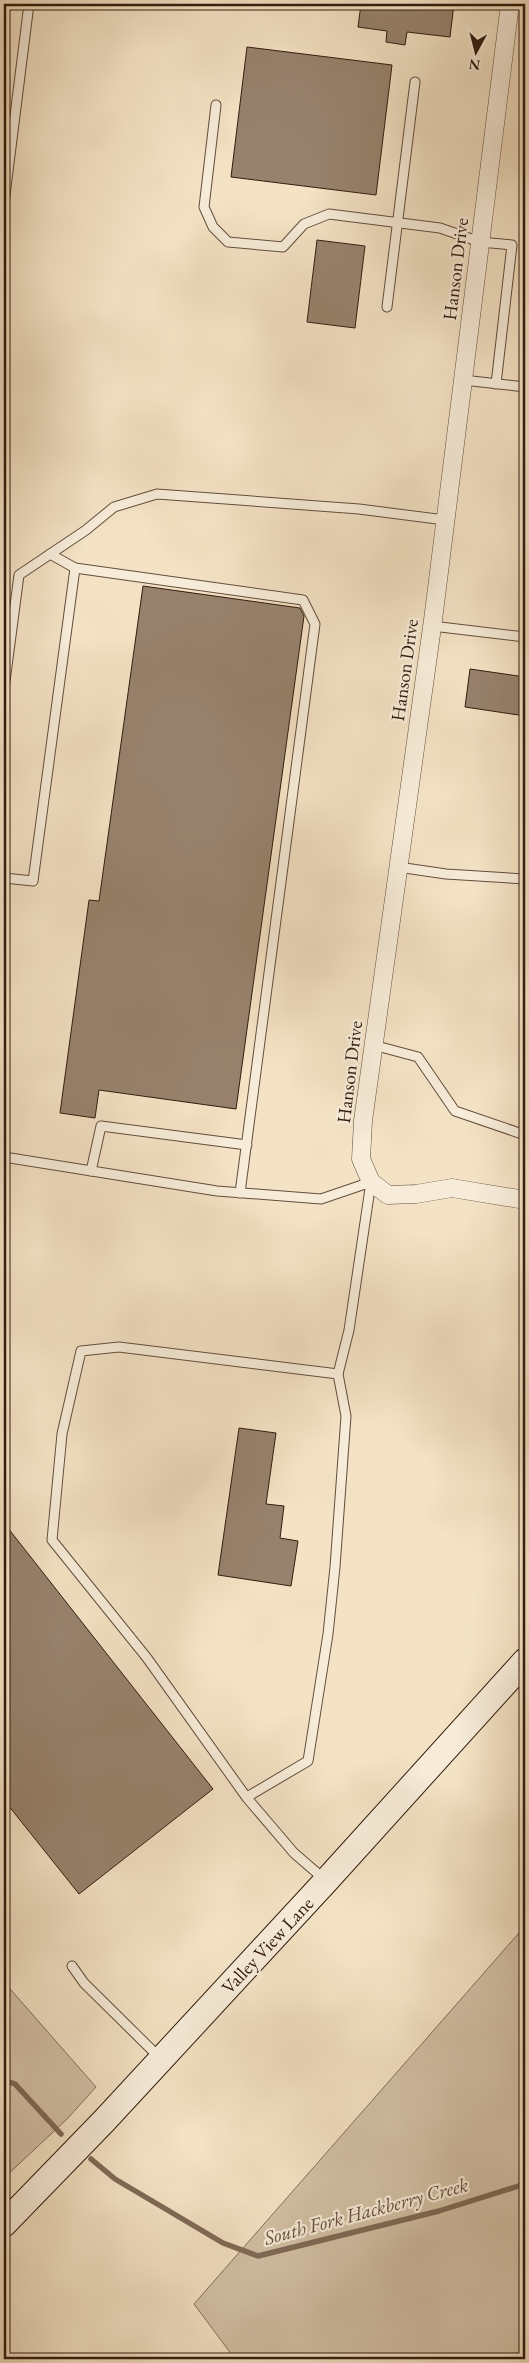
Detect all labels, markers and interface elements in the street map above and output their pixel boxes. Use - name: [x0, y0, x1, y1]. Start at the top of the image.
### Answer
- north arrow: [452, 28, 502, 78]
- text: N: [467, 55, 481, 75]
- street label: Hanson Drive: [437, 216, 474, 322]
- street label: Hanson Drive: [385, 617, 424, 723]
- street label: Hanson Drive: [331, 1019, 368, 1125]
- street label: Valley View Lane: [216, 1891, 319, 1999]
- water label: South Fork Hackberry Creek: [260, 2171, 471, 2251]

